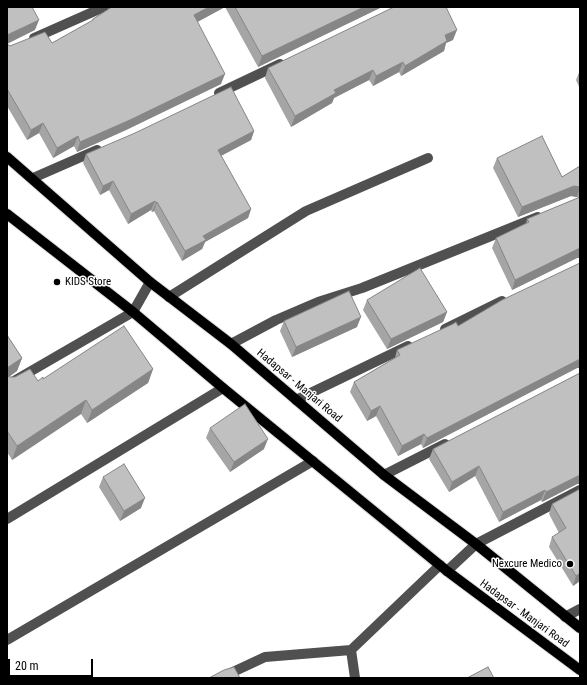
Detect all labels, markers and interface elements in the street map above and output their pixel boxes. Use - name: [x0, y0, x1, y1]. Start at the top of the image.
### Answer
- place label: KIDS Store: [65, 275, 111, 289]
- marker: KIDS Store: [52, 277, 62, 287]
- street label: Hadapsar - Manjari Road: [254, 347, 344, 425]
- place label: Nexcure Medico: [492, 557, 562, 571]
- marker: Nexcure Medico: [565, 559, 575, 569]
- street label: Hadapsar - Manjari Road: [477, 577, 571, 651]
- scale bar: [10, 651, 95, 677]
- text: 20 m: [15, 659, 39, 673]

